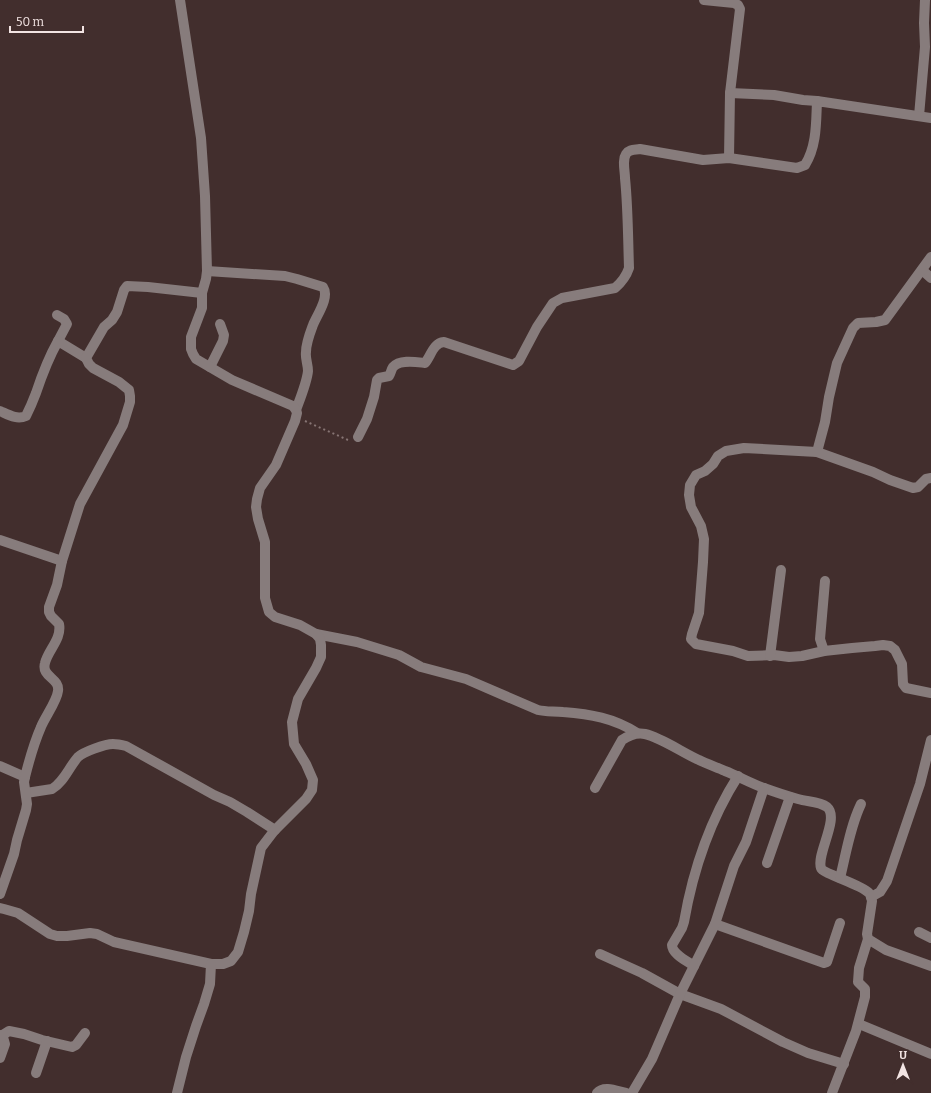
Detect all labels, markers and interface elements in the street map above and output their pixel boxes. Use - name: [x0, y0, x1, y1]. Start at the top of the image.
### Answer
- scale bar: [10, 8, 83, 34]
- text: 50 m: [16, 15, 45, 29]
- north arrow: [883, 1045, 923, 1085]
- text: U: [899, 1049, 907, 1062]

